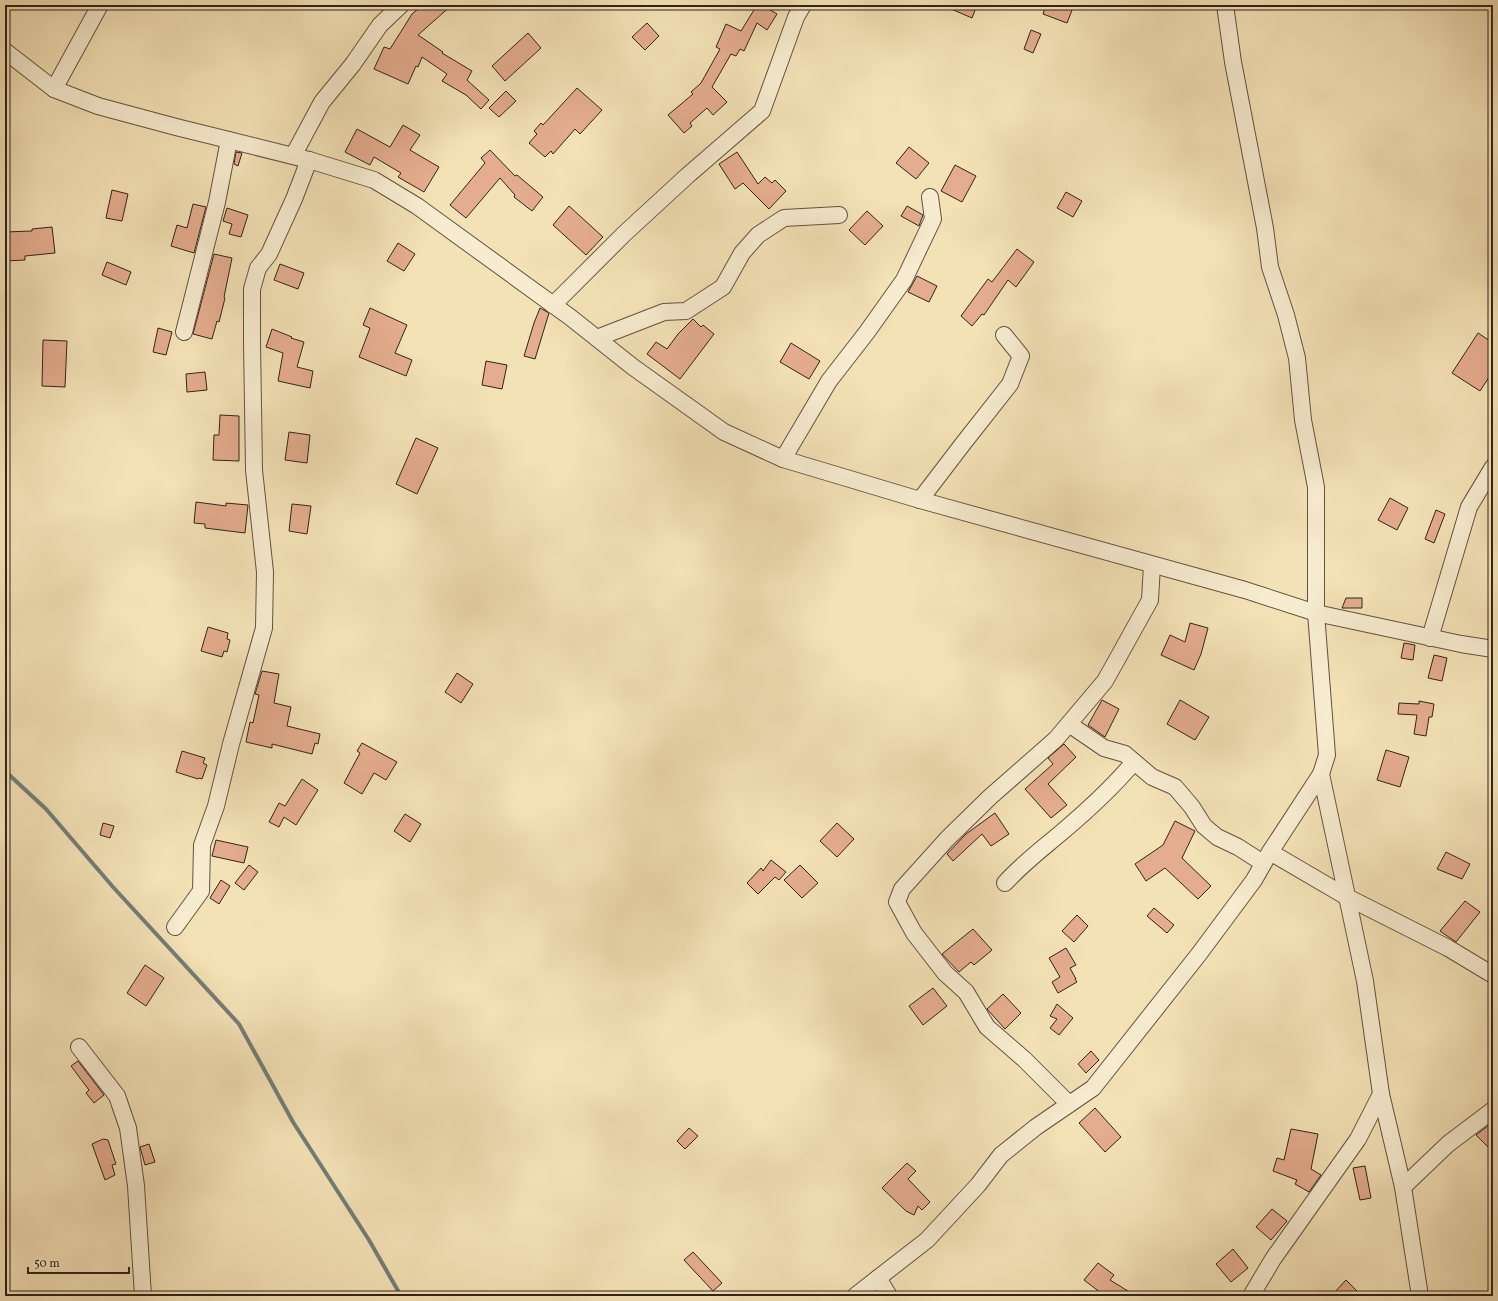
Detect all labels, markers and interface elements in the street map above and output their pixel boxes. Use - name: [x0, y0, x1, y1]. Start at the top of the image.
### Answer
- scale bar: [28, 1249, 129, 1275]
- text: 50 m: [34, 1256, 60, 1272]

